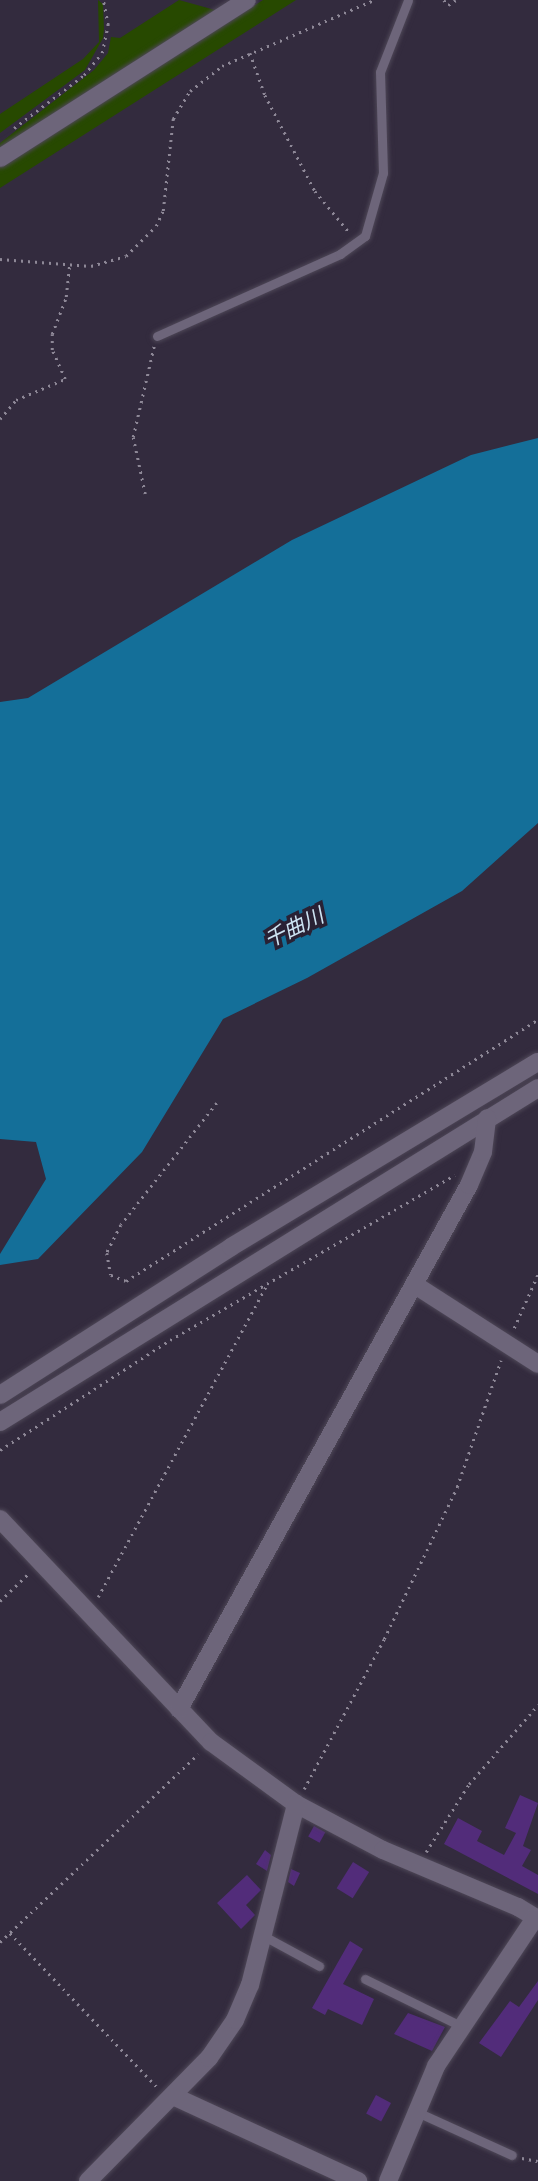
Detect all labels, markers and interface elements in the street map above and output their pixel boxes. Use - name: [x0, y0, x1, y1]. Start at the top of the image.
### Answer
- water label: 千曲川: [260, 903, 328, 953]

